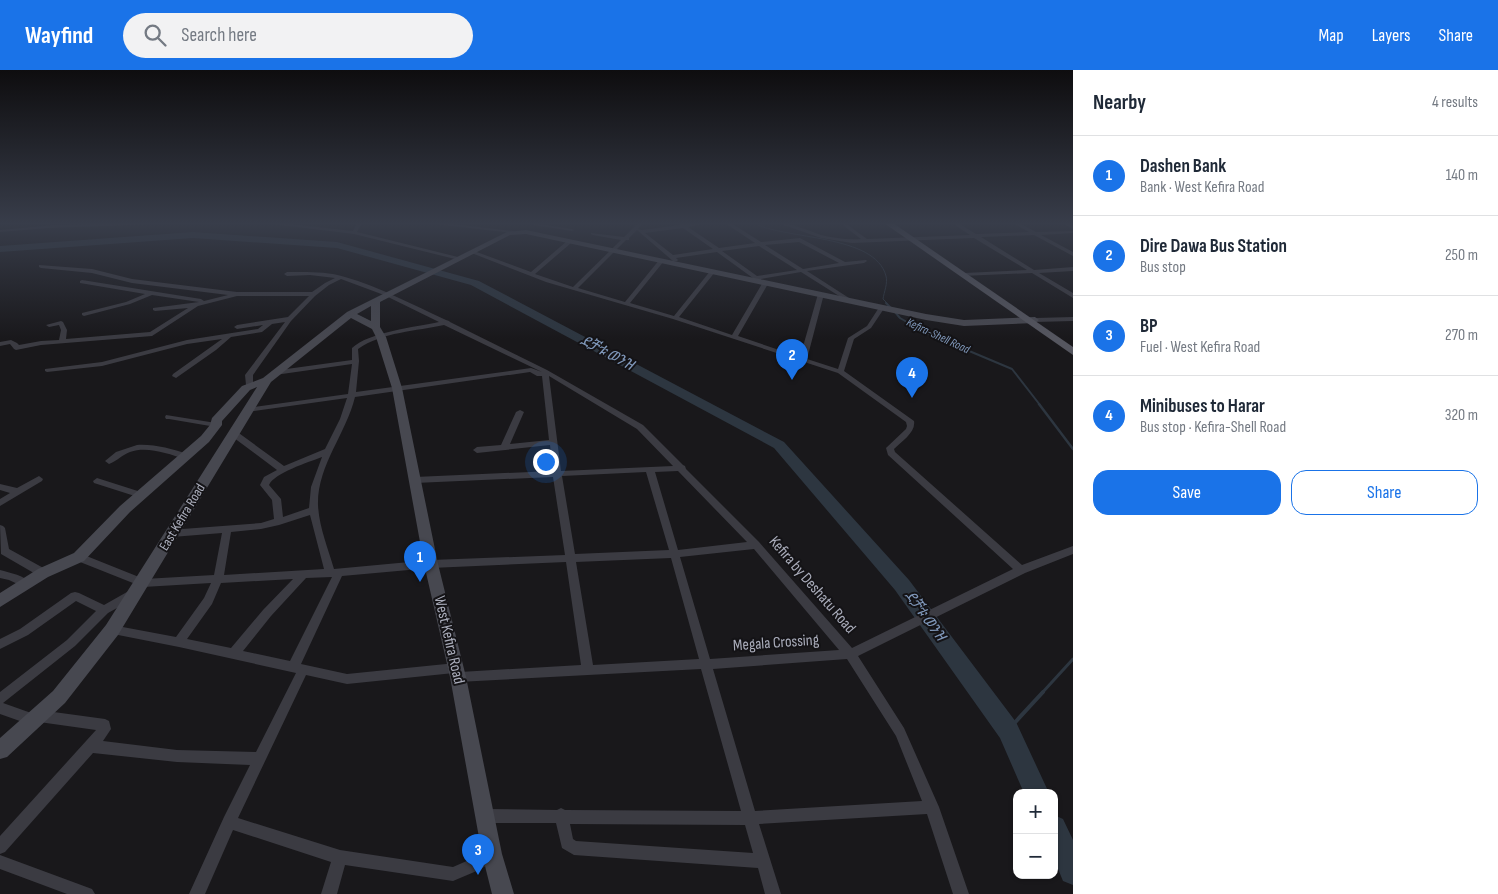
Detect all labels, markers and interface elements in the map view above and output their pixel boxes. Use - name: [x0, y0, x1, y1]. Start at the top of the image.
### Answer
- search box: [123, 13, 473, 58]
- text: Wayfind: [25, 21, 93, 50]
- icon: search: [141, 21, 169, 49]
- text: Search here: [181, 24, 257, 47]
- text: Map: [1319, 25, 1344, 46]
- text: Layers: [1372, 25, 1411, 46]
- text: Share: [1439, 25, 1473, 46]
- text: Nearby: [1093, 90, 1146, 115]
- text: 4 results: [1432, 93, 1478, 112]
- text: Dashen Bank: [1140, 155, 1226, 178]
- text: 1: [1106, 166, 1112, 185]
- text: 140 m: [1446, 166, 1478, 185]
- text: Bank · West Kefira Road: [1140, 178, 1264, 197]
- text: Dire Dawa Bus Station: [1140, 235, 1287, 258]
- text: 2: [1105, 246, 1113, 265]
- text: 250 m: [1445, 246, 1478, 265]
- text: Bus stop: [1140, 258, 1186, 277]
- water label: Kefira-Shell Road: [904, 315, 973, 358]
- text: BP: [1140, 315, 1158, 338]
- text: 3: [1105, 326, 1113, 345]
- text: 270 m: [1445, 326, 1478, 345]
- water label: ደቻቱ ወንዝ: [577, 331, 639, 376]
- text: Fuel · West Kefira Road: [1140, 338, 1260, 357]
- pin: 2: [776, 339, 808, 380]
- pin: 4: [896, 357, 928, 398]
- text: Minibuses to Harar: [1140, 395, 1265, 418]
- text: 4: [1105, 406, 1113, 425]
- text: 320 m: [1445, 406, 1478, 425]
- text: Bus stop · Kefira-Shell Road: [1140, 418, 1286, 437]
- your location: [533, 449, 559, 475]
- button: Save: [1093, 470, 1281, 515]
- button: Share: [1291, 470, 1478, 515]
- street label: East Kefira Road: [155, 480, 209, 554]
- street label: Kefira by Deshatu Road: [765, 533, 859, 637]
- pin: 1: [404, 541, 436, 582]
- water label: ደቻቱ ወንዝ: [900, 587, 951, 647]
- street label: West Kefira Road: [430, 594, 468, 686]
- street label: Megala Crossing: [732, 631, 820, 655]
- map controls: [1013, 789, 1058, 879]
- button: +: [1013, 789, 1058, 834]
- pin: 3: [462, 834, 494, 875]
- button: −: [1013, 834, 1058, 879]

